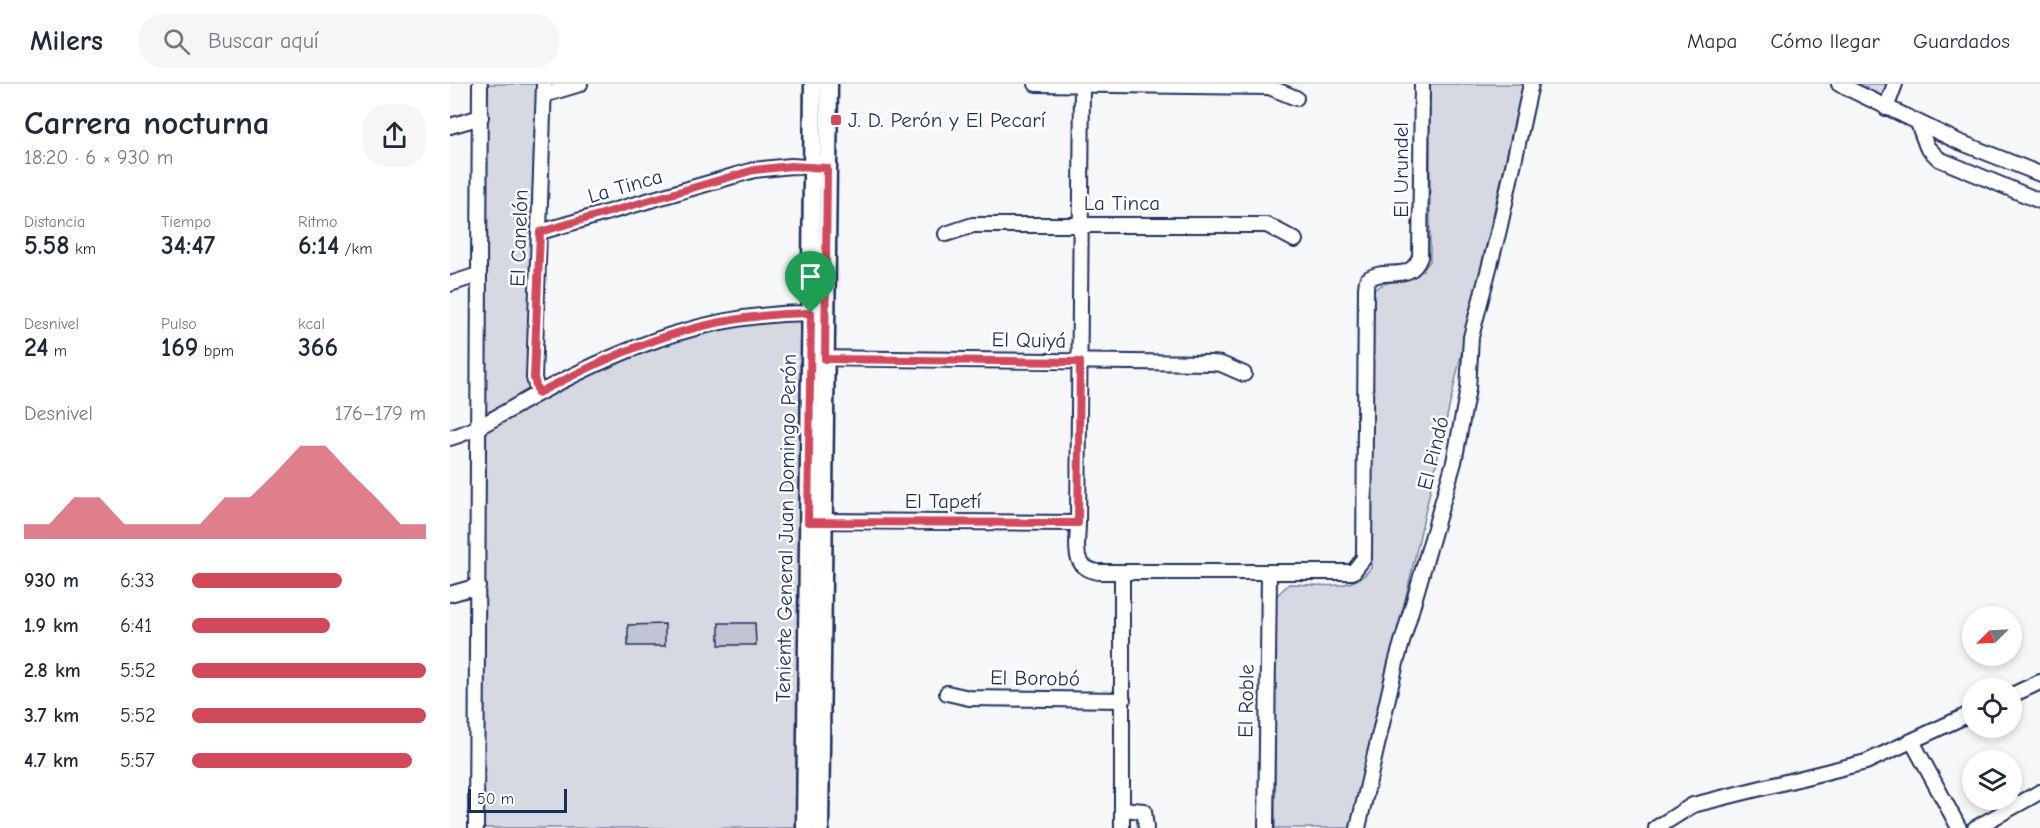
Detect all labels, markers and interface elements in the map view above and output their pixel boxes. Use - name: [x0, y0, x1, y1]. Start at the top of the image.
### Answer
- search box: [139, 14, 559, 68]
- text: Milers: [30, 25, 103, 57]
- icon: search: [160, 25, 193, 58]
- text: Buscar aquí: [208, 28, 319, 54]
- text: Mapa: [1687, 29, 1737, 53]
- text: Cómo llegar: [1770, 29, 1880, 53]
- text: Guardados: [1913, 29, 2010, 53]
- text: Carrera nocturna: [24, 104, 270, 142]
- button: share: [363, 104, 426, 167]
- place label: J. D. Perón y El Pecarí: [848, 108, 1046, 132]
- marker: J. D. Perón y El Pecarí: [829, 113, 843, 127]
- street label: El Urundel: [1389, 122, 1413, 218]
- text: 18:20 · 6 × 930 m: [24, 146, 173, 169]
- street label: La Tinca: [585, 164, 665, 208]
- street label: El Canelón: [505, 189, 533, 287]
- street label: La Tinca: [1084, 191, 1160, 215]
- text: Distancia: [24, 213, 85, 231]
- text: Tiempo: [161, 213, 211, 231]
- text: Ritmo: [298, 213, 337, 231]
- text: 5.58: [24, 231, 70, 261]
- text: 34:47: [161, 231, 215, 261]
- text: 6:14: [298, 231, 339, 261]
- text: km: [70, 240, 96, 258]
- text: /km: [339, 240, 372, 258]
- pin: [785, 251, 836, 313]
- icon: arrive: [794, 260, 827, 293]
- text: Desnivel: [24, 315, 79, 333]
- text: Pulso: [161, 315, 197, 333]
- text: kcal: [298, 315, 325, 333]
- street label: El Quiyá: [992, 327, 1066, 353]
- text: 24: [24, 333, 48, 363]
- text: 169: [161, 333, 198, 363]
- text: 366: [298, 333, 338, 363]
- text: m: [48, 342, 67, 360]
- text: bpm: [198, 342, 234, 360]
- street label: Teniente General Juan Domingo Perón: [771, 354, 801, 702]
- text: Desnivel: [24, 402, 93, 425]
- text: 176–179 m: [335, 402, 426, 425]
- street label: El Pindó: [1412, 414, 1454, 492]
- street label: El Tapetí: [905, 489, 982, 513]
- text: 930 m: [24, 569, 79, 592]
- text: 6:33: [120, 569, 155, 592]
- north arrow: [1962, 606, 2022, 666]
- map controls: [1962, 606, 2022, 810]
- text: 1.9 km: [24, 614, 79, 637]
- text: 6:41: [120, 614, 152, 637]
- text: 2.8 km: [24, 659, 81, 682]
- text: 5:52: [120, 659, 156, 682]
- street label: El Roble: [1233, 664, 1259, 738]
- street label: El Borobó: [990, 665, 1080, 691]
- button: locate: [1962, 678, 2022, 738]
- text: 3.7 km: [24, 704, 79, 727]
- text: 5:52: [120, 704, 156, 727]
- text: 4.7 km: [24, 749, 79, 772]
- text: 5:57: [120, 749, 155, 772]
- button: layers: [1962, 750, 2022, 810]
- scale bar: [468, 786, 567, 814]
- text: 50 m: [477, 790, 514, 808]

